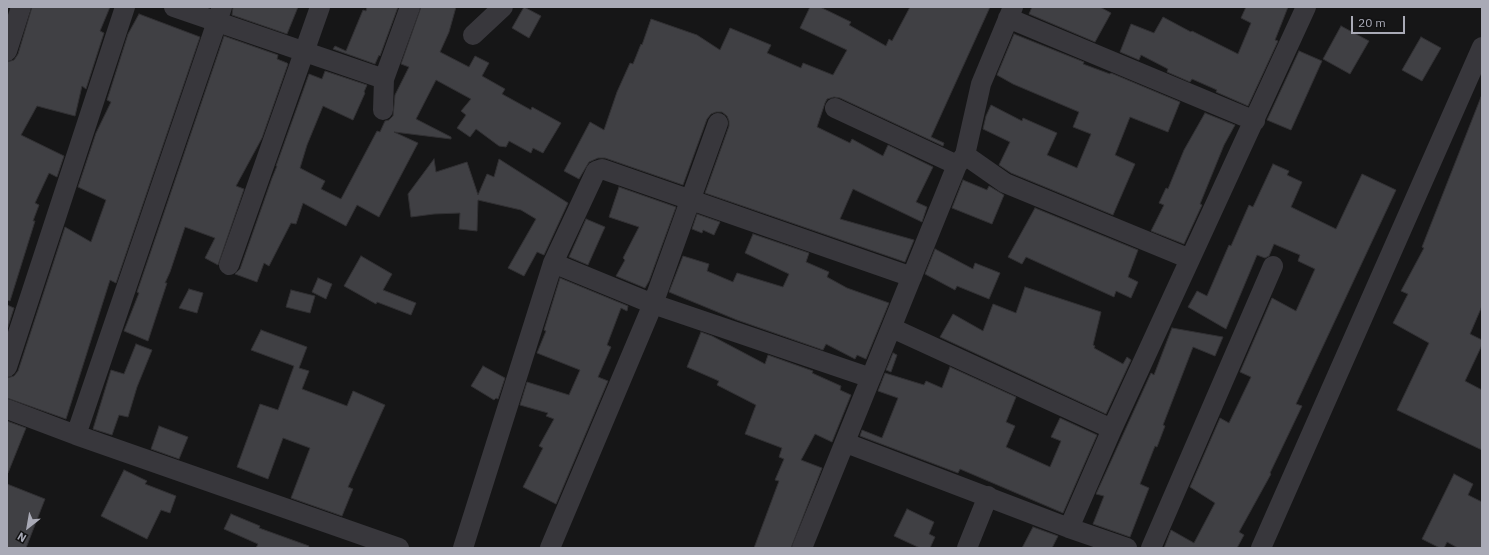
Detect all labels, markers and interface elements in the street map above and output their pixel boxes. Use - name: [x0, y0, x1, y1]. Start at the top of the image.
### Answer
- scale bar: [1353, 8, 1407, 34]
- text: 20 m: [1358, 15, 1386, 30]
- north arrow: [8, 507, 48, 547]
- text: N: [15, 529, 29, 545]

